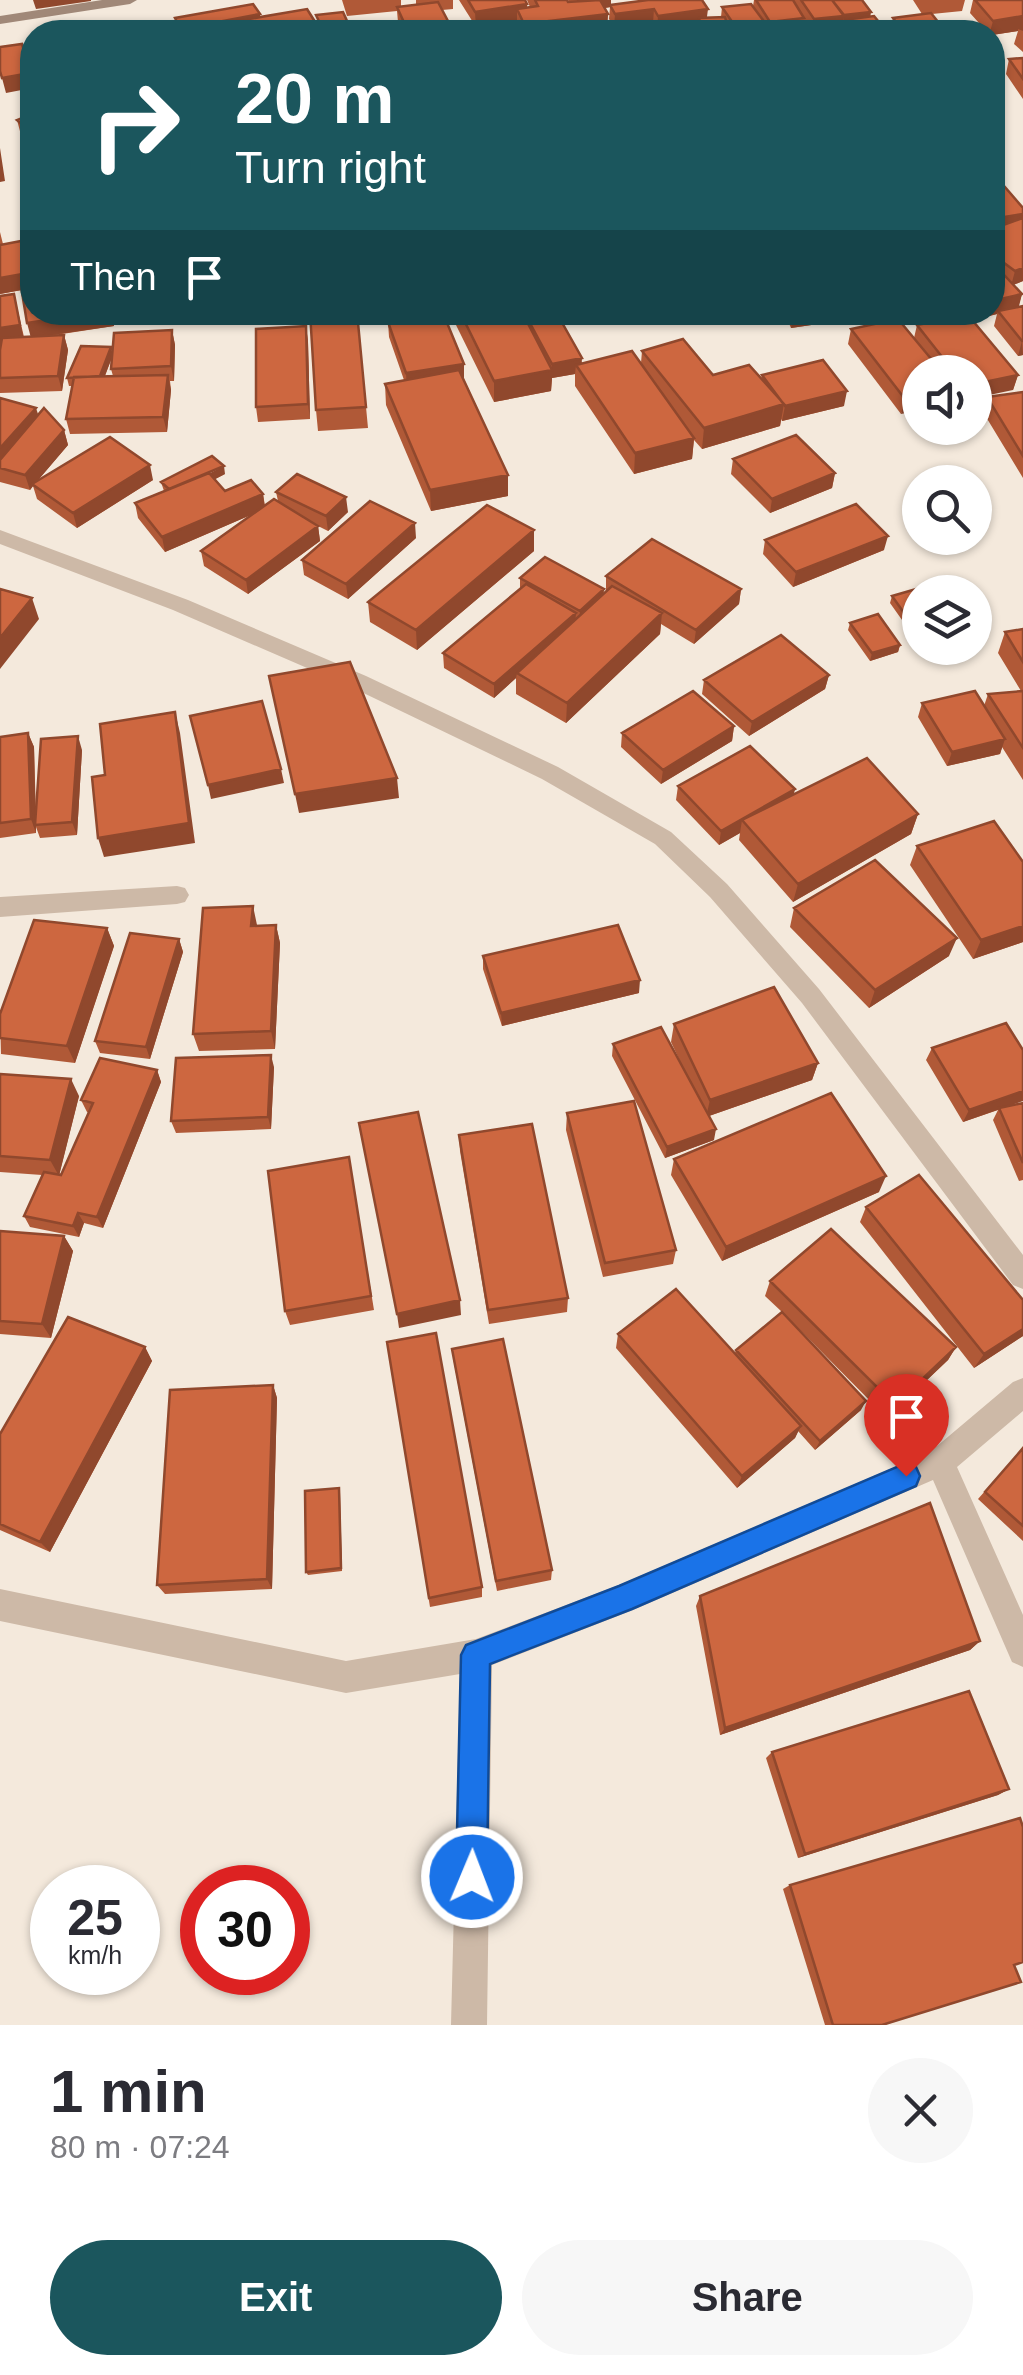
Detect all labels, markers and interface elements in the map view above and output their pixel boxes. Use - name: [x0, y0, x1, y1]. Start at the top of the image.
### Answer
- icon: right: [70, 60, 200, 190]
- text: 20 m: [235, 60, 395, 138]
- text: Turn right: [235, 142, 426, 193]
- icon: arrive: [177, 250, 232, 305]
- text: Then: [70, 256, 157, 298]
- map controls: [902, 355, 992, 665]
- button: sound: [902, 355, 992, 445]
- button: search: [902, 465, 992, 555]
- button: layers: [902, 575, 992, 665]
- pin: [864, 1374, 949, 1477]
- icon: arrive: [879, 1389, 934, 1444]
- position arrow: [420, 1825, 524, 1929]
- speed limit sign: 30: [180, 1865, 310, 1995]
- text: 25: [67, 1890, 123, 1946]
- text: km/h: [68, 1941, 122, 1969]
- text: 1 min: [50, 2058, 207, 2125]
- button: close: [868, 2058, 973, 2163]
- text: 80 m · 07:24: [50, 2129, 230, 2165]
- button: Exit: [50, 2240, 502, 2355]
- button: Share: [522, 2240, 973, 2355]

